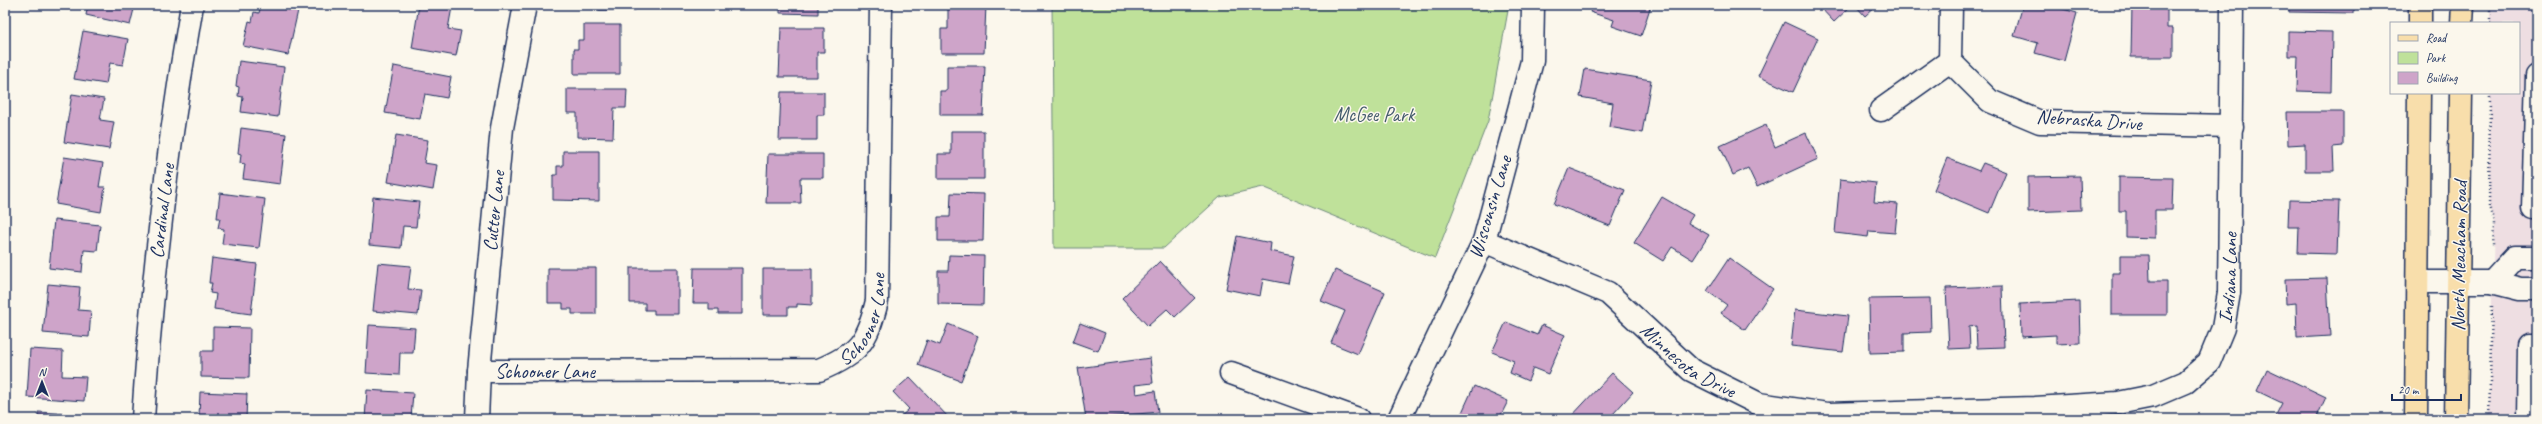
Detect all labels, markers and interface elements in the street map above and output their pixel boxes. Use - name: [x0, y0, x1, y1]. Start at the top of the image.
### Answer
- legend: [2390, 22, 2520, 94]
- text: Road: [2426, 30, 2448, 46]
- text: Park: [2426, 50, 2447, 66]
- text: Building: [2426, 70, 2458, 86]
- park label: McGee Park: [1334, 102, 1416, 127]
- street label: Nebraska Drive: [2036, 104, 2144, 136]
- street label: Wisconsin Lane: [1463, 151, 1518, 261]
- street label: Cardinal Lane: [144, 161, 180, 260]
- street label: Cutter Lane: [477, 168, 511, 252]
- street label: North Meacham Road: [2445, 177, 2473, 331]
- street label: Indiana Lane: [2212, 231, 2242, 325]
- street label: Schooner Lane: [833, 272, 890, 371]
- street label: Minnesota Drive: [1636, 317, 1741, 404]
- street label: Schooner Lane: [495, 359, 596, 384]
- north arrow: [22, 362, 62, 402]
- text: N: [39, 365, 48, 379]
- scale bar: [2392, 376, 2461, 402]
- text: 20 m: [2398, 382, 2420, 398]

